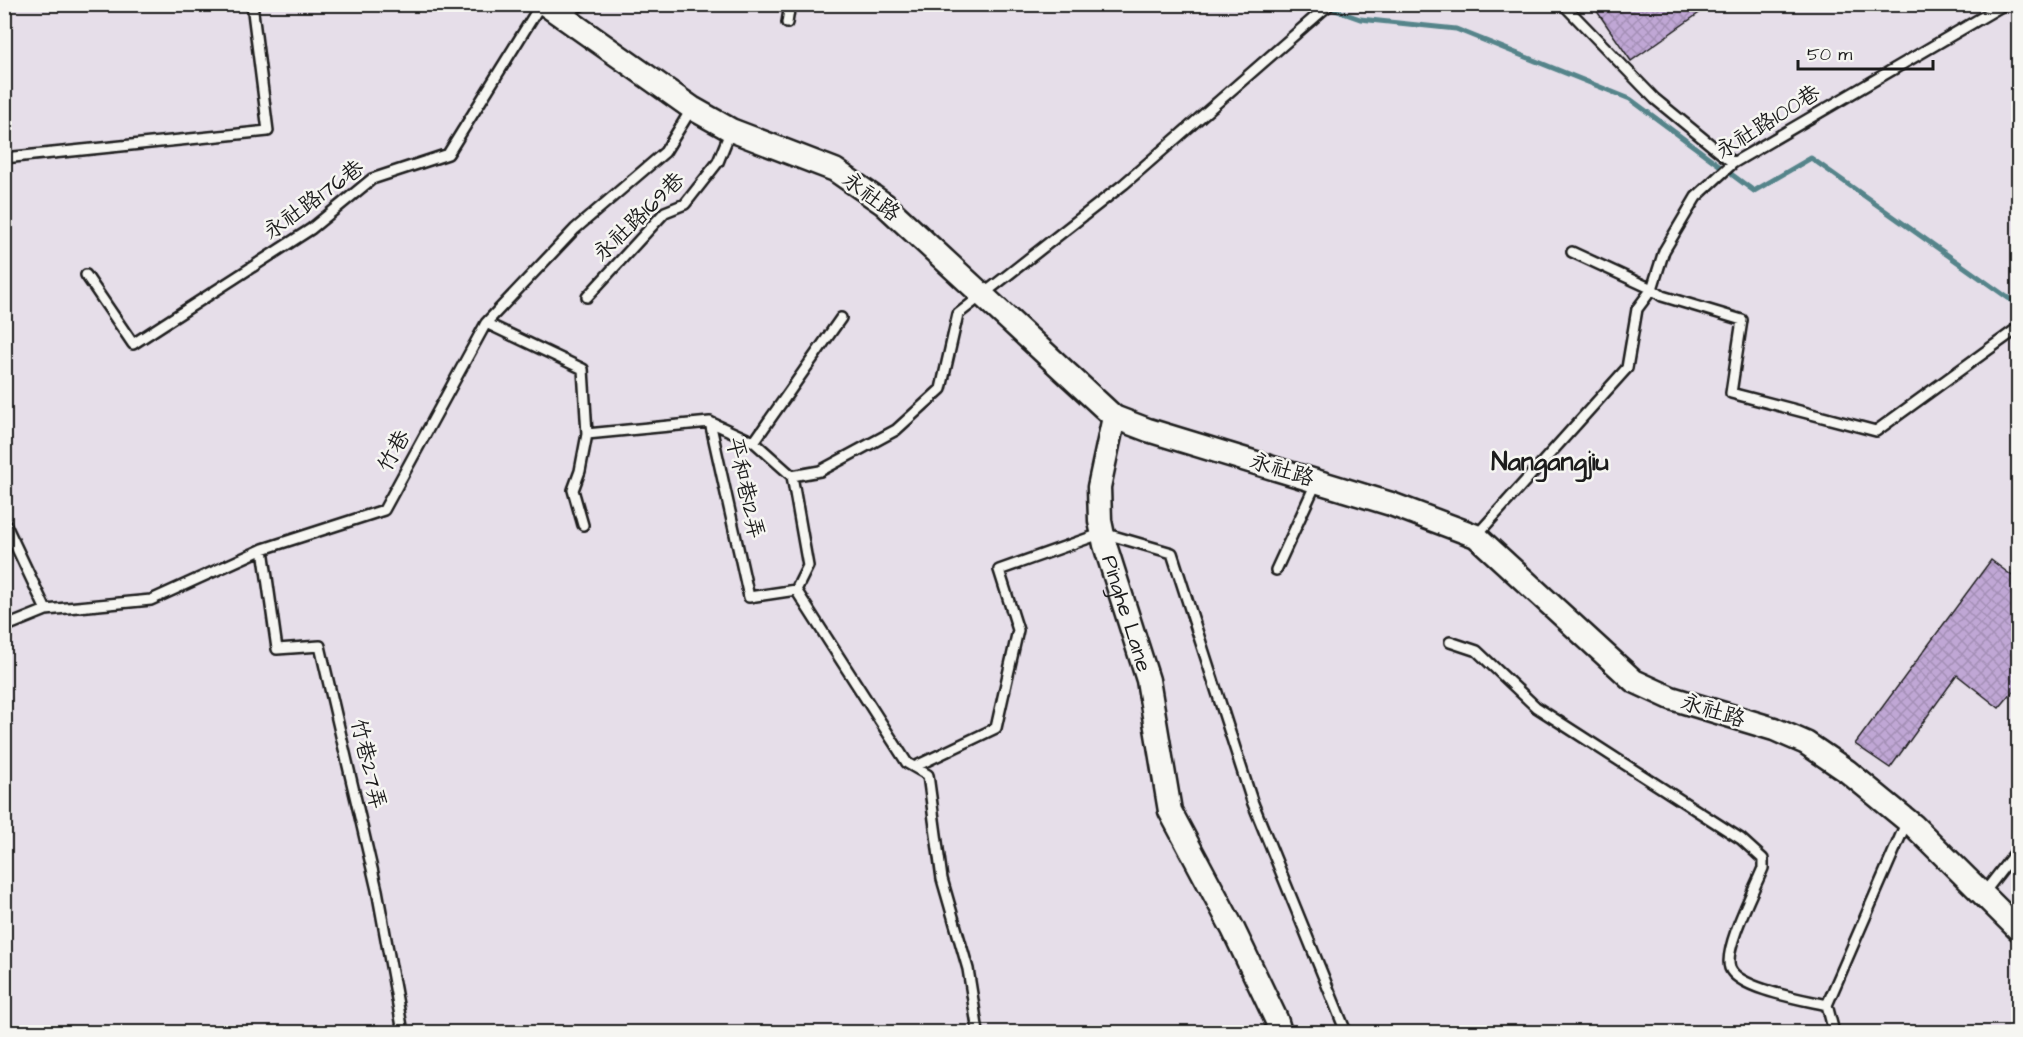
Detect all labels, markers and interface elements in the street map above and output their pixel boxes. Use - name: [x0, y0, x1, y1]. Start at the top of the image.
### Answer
- scale bar: [1798, 33, 1933, 71]
- text: 50 m: [1807, 42, 1852, 67]
- street label: 永社路100巷: [1710, 77, 1826, 167]
- street label: 永社路176巷: [257, 153, 371, 247]
- street label: 永社路169巷: [586, 165, 692, 269]
- street label: 永社路: [835, 165, 907, 229]
- street label: 竹巷: [370, 424, 418, 478]
- street label: 平和巷12弄: [718, 434, 772, 542]
- district label: Nangangjiu: [1491, 444, 1609, 483]
- street label: 永社路: [1246, 446, 1318, 494]
- street label: Pinghe Lane: [1094, 551, 1160, 676]
- street label: 永社路: [1677, 687, 1749, 735]
- street label: 竹巷27弄: [343, 716, 393, 812]

